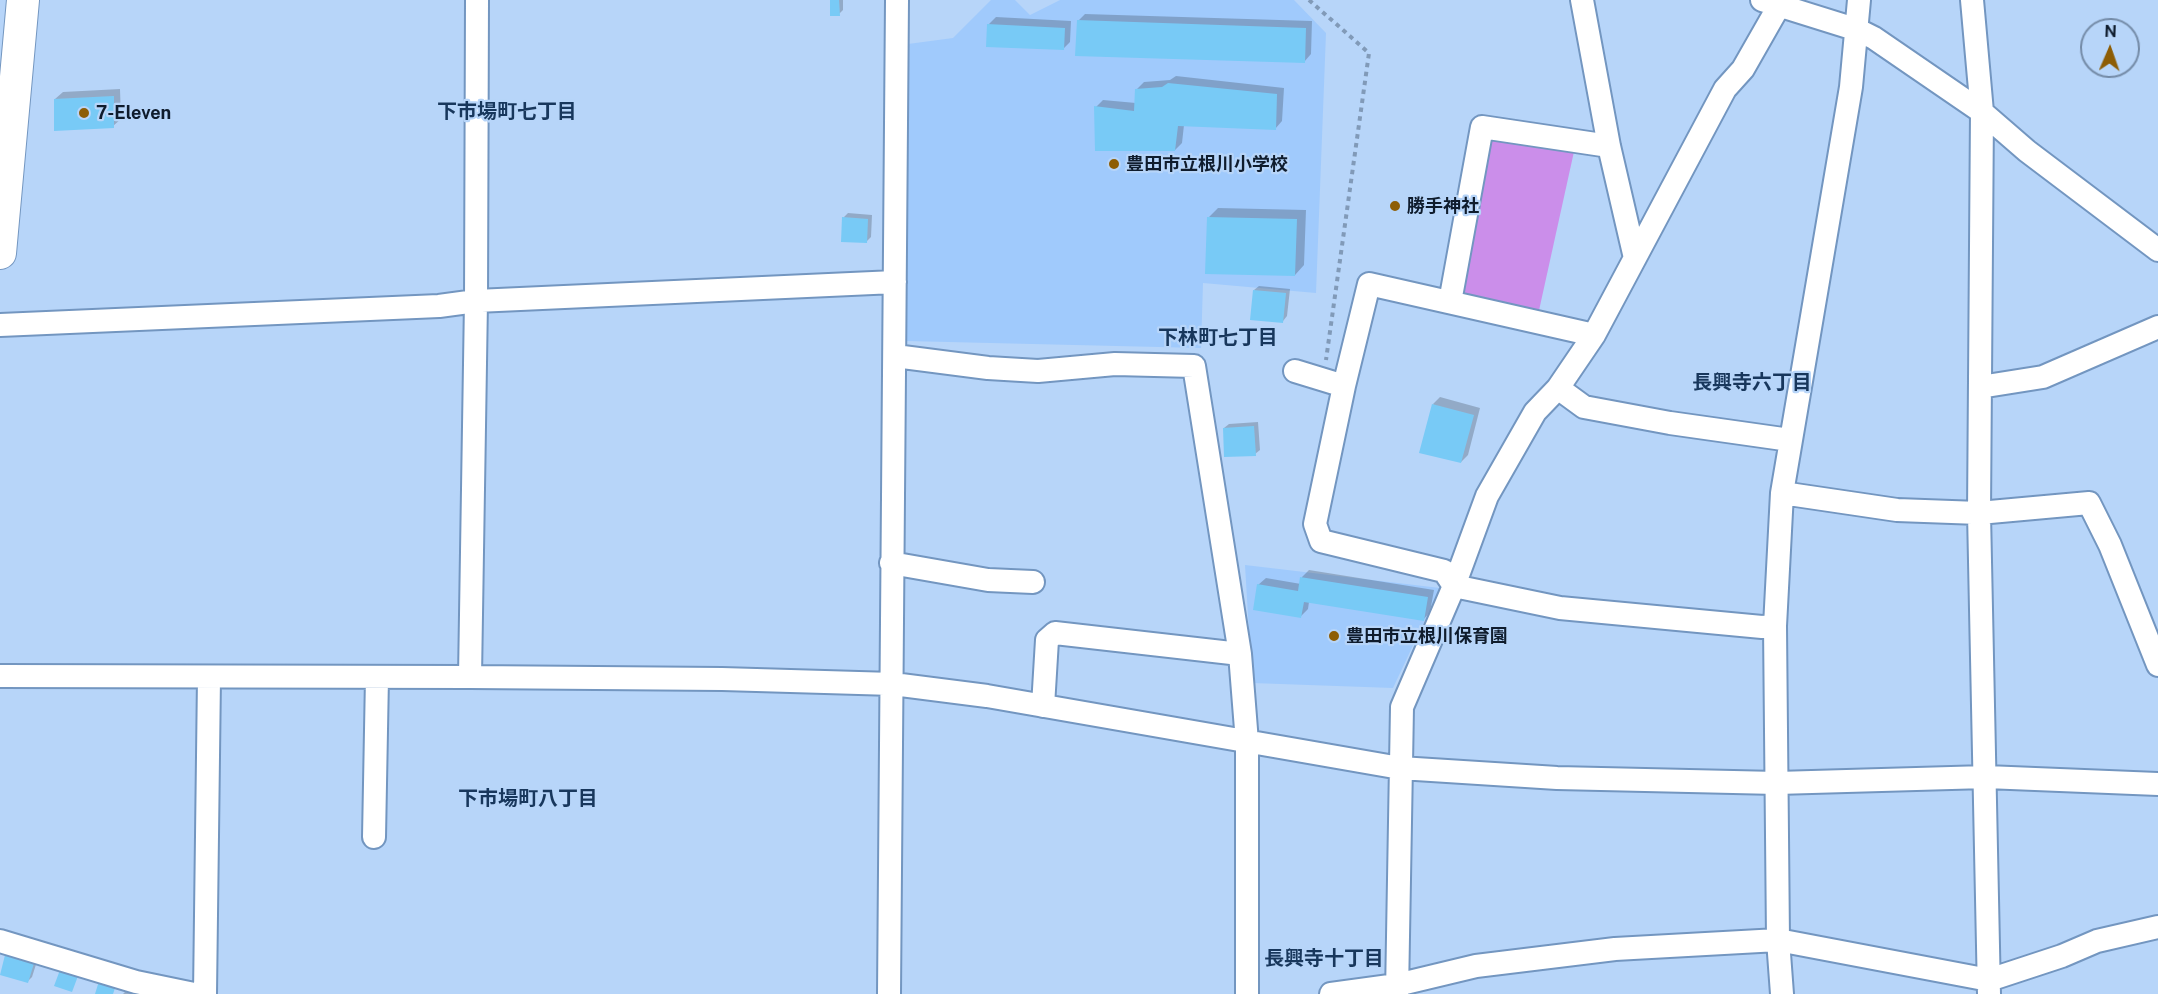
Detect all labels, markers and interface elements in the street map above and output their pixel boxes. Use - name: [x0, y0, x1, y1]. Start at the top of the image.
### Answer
- north arrow: [2080, 18, 2140, 78]
- text: N: [2104, 22, 2117, 41]
- district label: 下市場町七丁目: [437, 100, 577, 124]
- place label: 7-Eleven: [96, 102, 171, 124]
- marker: 7-Eleven: [77, 106, 91, 120]
- place label: 豊田市立根川小学校: [1126, 153, 1288, 175]
- marker: 豊田市立根川小学校: [1107, 157, 1121, 171]
- place label: 勝手神社: [1407, 195, 1479, 217]
- marker: 勝手神社: [1388, 199, 1402, 213]
- district label: 下林町七丁目: [1158, 326, 1278, 350]
- district label: 長興寺六丁目: [1692, 371, 1812, 395]
- place label: 豊田市立根川保育園: [1346, 625, 1508, 647]
- marker: 豊田市立根川保育園: [1327, 629, 1341, 643]
- district label: 下市場町八丁目: [458, 787, 598, 811]
- district label: 長興寺十丁目: [1264, 947, 1384, 971]

